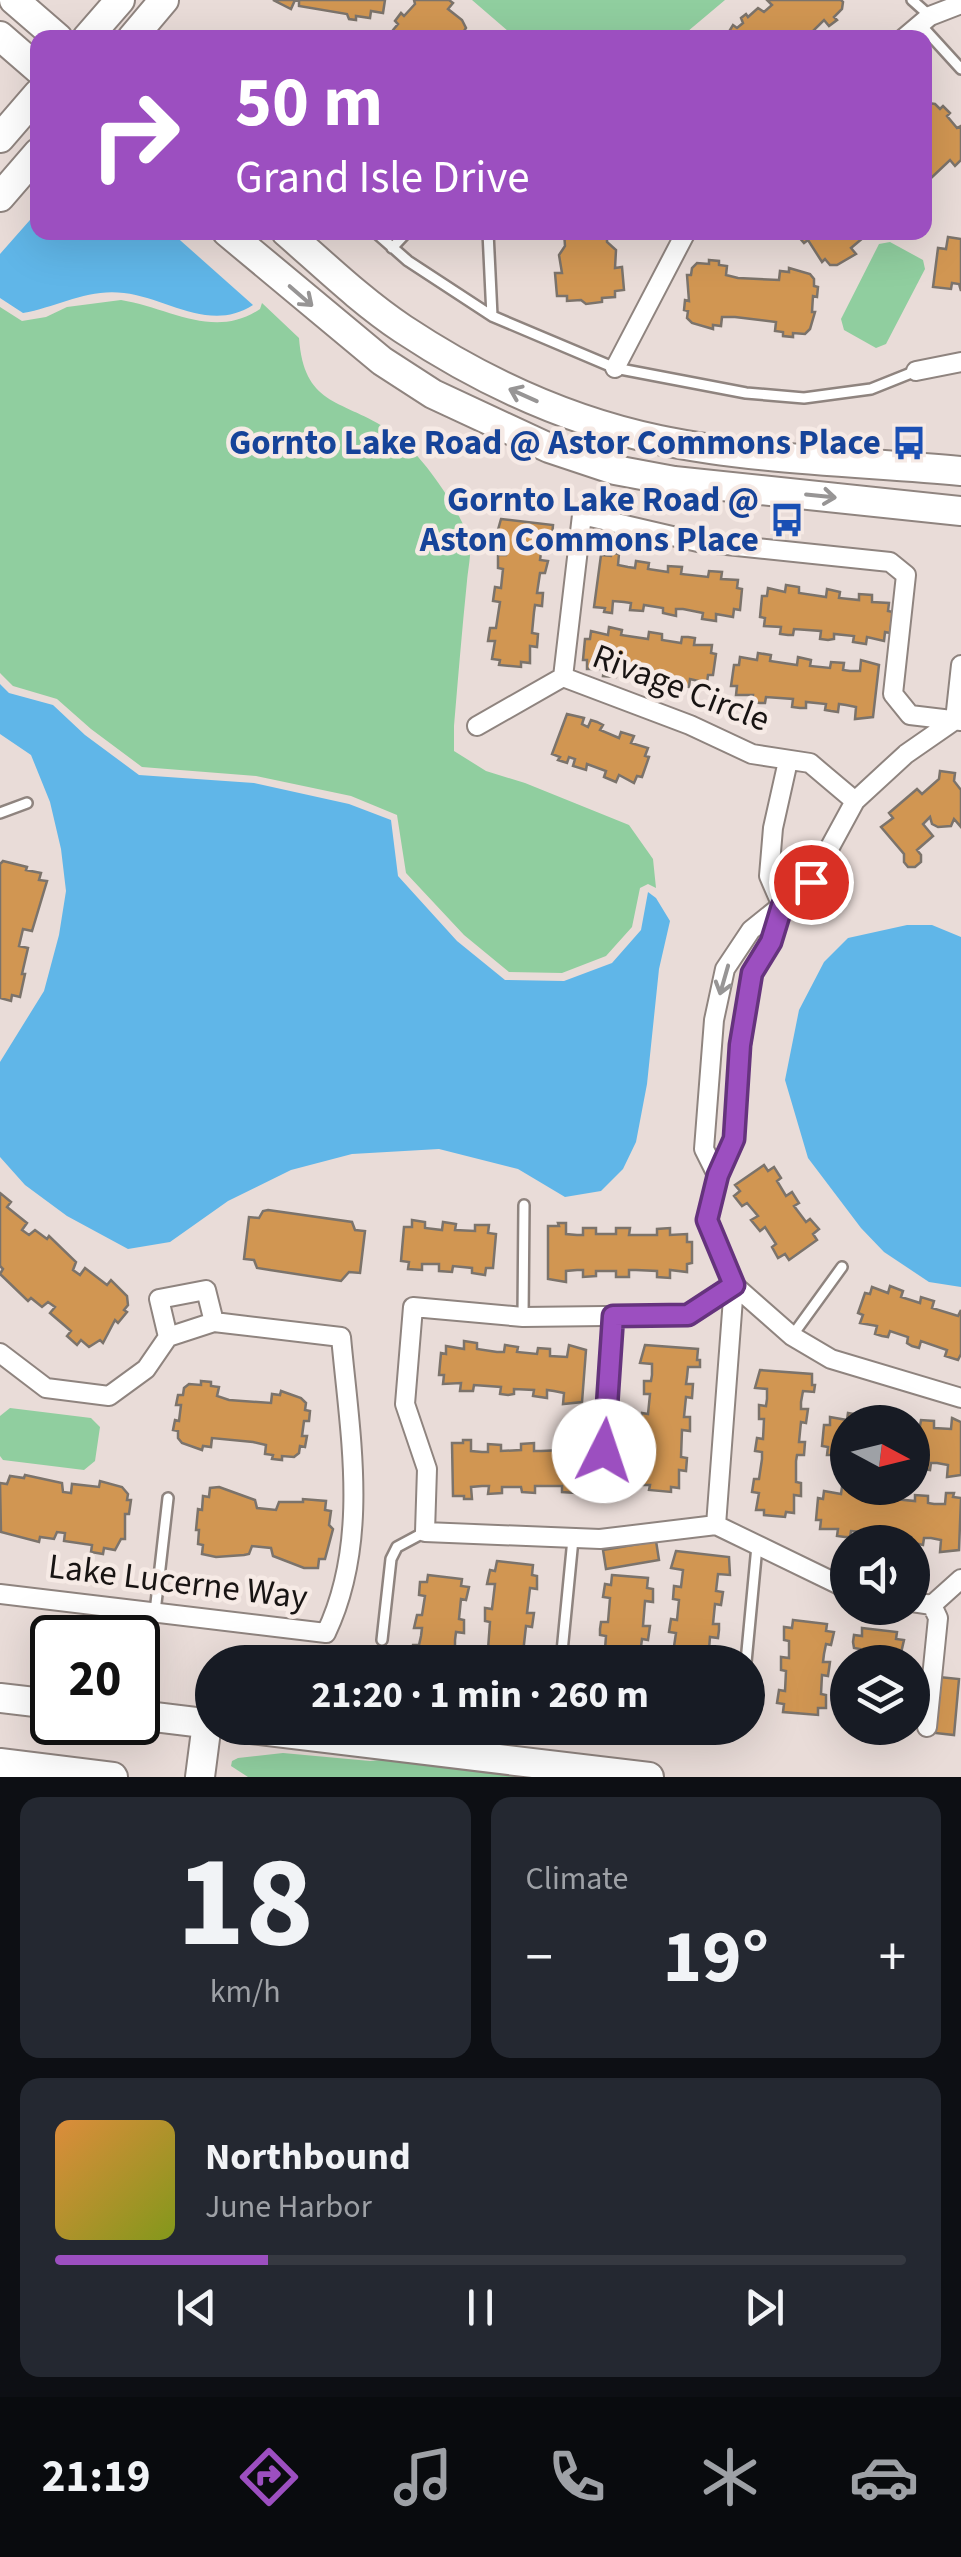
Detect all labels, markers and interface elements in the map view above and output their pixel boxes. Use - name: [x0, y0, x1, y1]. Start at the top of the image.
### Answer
- text: 50 m: [235, 53, 383, 153]
- icon: right: [70, 70, 200, 200]
- text: Grand Isle Drive: [235, 146, 530, 210]
- one-way arrow: [287, 285, 313, 307]
- one-way arrow: [509, 384, 539, 403]
- place label: Gornto Lake Road @ Astor Commons Place: [229, 418, 881, 468]
- bus stop icon: Gornto Lake Road @ Astor Commons Place: [890, 424, 928, 462]
- place label: Gornto Lake Road @ Aston Commons Place: [419, 475, 759, 565]
- one-way arrow: [804, 487, 836, 506]
- bus stop icon: Gornto Lake Road @ Aston Commons Place: [768, 501, 806, 539]
- street label: Rivage Circle: [585, 631, 777, 745]
- pin: [769, 840, 854, 925]
- icon: arrive: [784, 855, 839, 910]
- one-way arrow: [713, 964, 732, 996]
- position arrow: [552, 1399, 656, 1503]
- north arrow: [830, 1405, 930, 1505]
- map controls: [830, 1405, 930, 1745]
- button: sound: [830, 1525, 930, 1625]
- street label: Lake Lucerne Way: [46, 1541, 310, 1623]
- speed limit sign: 20: [30, 1615, 160, 1745]
- button: layers: [830, 1645, 930, 1745]
- text: 21:20 · 1 min · 260 m: [311, 1668, 649, 1722]
- text: 18: [177, 1811, 314, 1996]
- text: Climate: [526, 1856, 628, 1902]
- text: 19°: [662, 1904, 769, 2011]
- text: −: [526, 1919, 553, 1997]
- text: +: [879, 1919, 906, 1997]
- text: km/h: [210, 1969, 281, 2015]
- text: Northbound: [205, 2130, 411, 2184]
- text: June Harbor: [205, 2184, 372, 2230]
- icon: previous: [169, 2280, 224, 2335]
- icon: pause: [453, 2280, 508, 2335]
- icon: next: [737, 2280, 792, 2335]
- icon: directions: [234, 2442, 304, 2512]
- icon: music: [388, 2442, 458, 2512]
- icon: phone: [542, 2442, 612, 2512]
- icon: climate: [695, 2442, 765, 2512]
- icon: car: [849, 2442, 919, 2512]
- text: 21:19: [42, 2445, 150, 2509]

